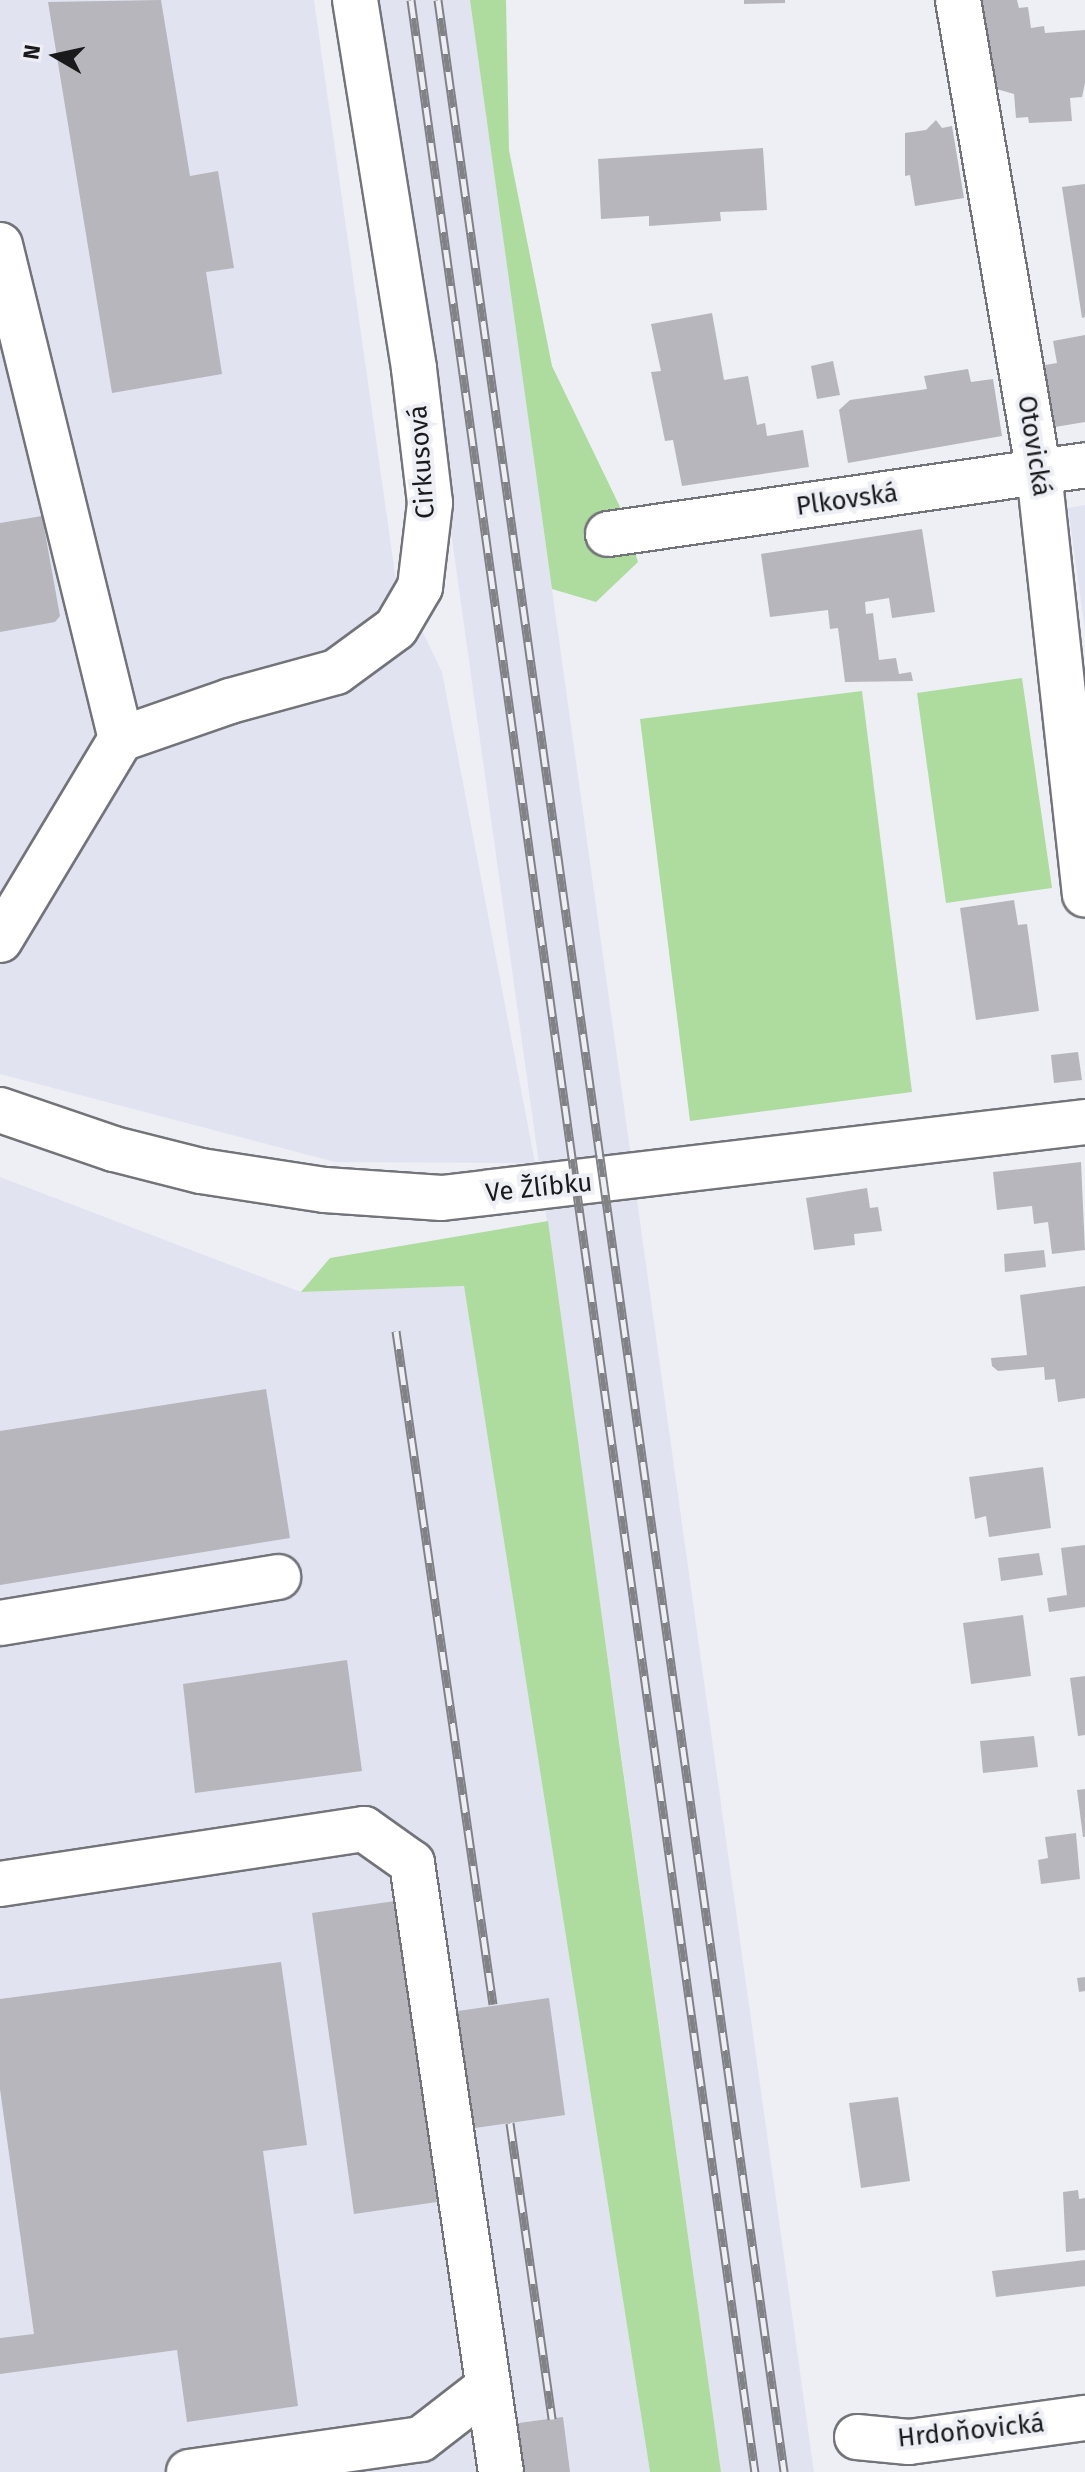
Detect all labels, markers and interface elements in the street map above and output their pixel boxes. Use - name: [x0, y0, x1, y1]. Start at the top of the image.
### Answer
- north arrow: [16, 16, 96, 96]
- text: N: [17, 43, 46, 61]
- street label: Otovická: [1011, 393, 1057, 499]
- street label: Cirkusová: [402, 404, 442, 520]
- street label: Plkovská: [794, 477, 900, 523]
- street label: Ve Žlíbku: [484, 1167, 594, 1209]
- street label: Hrdoňovická: [896, 2408, 1046, 2454]

